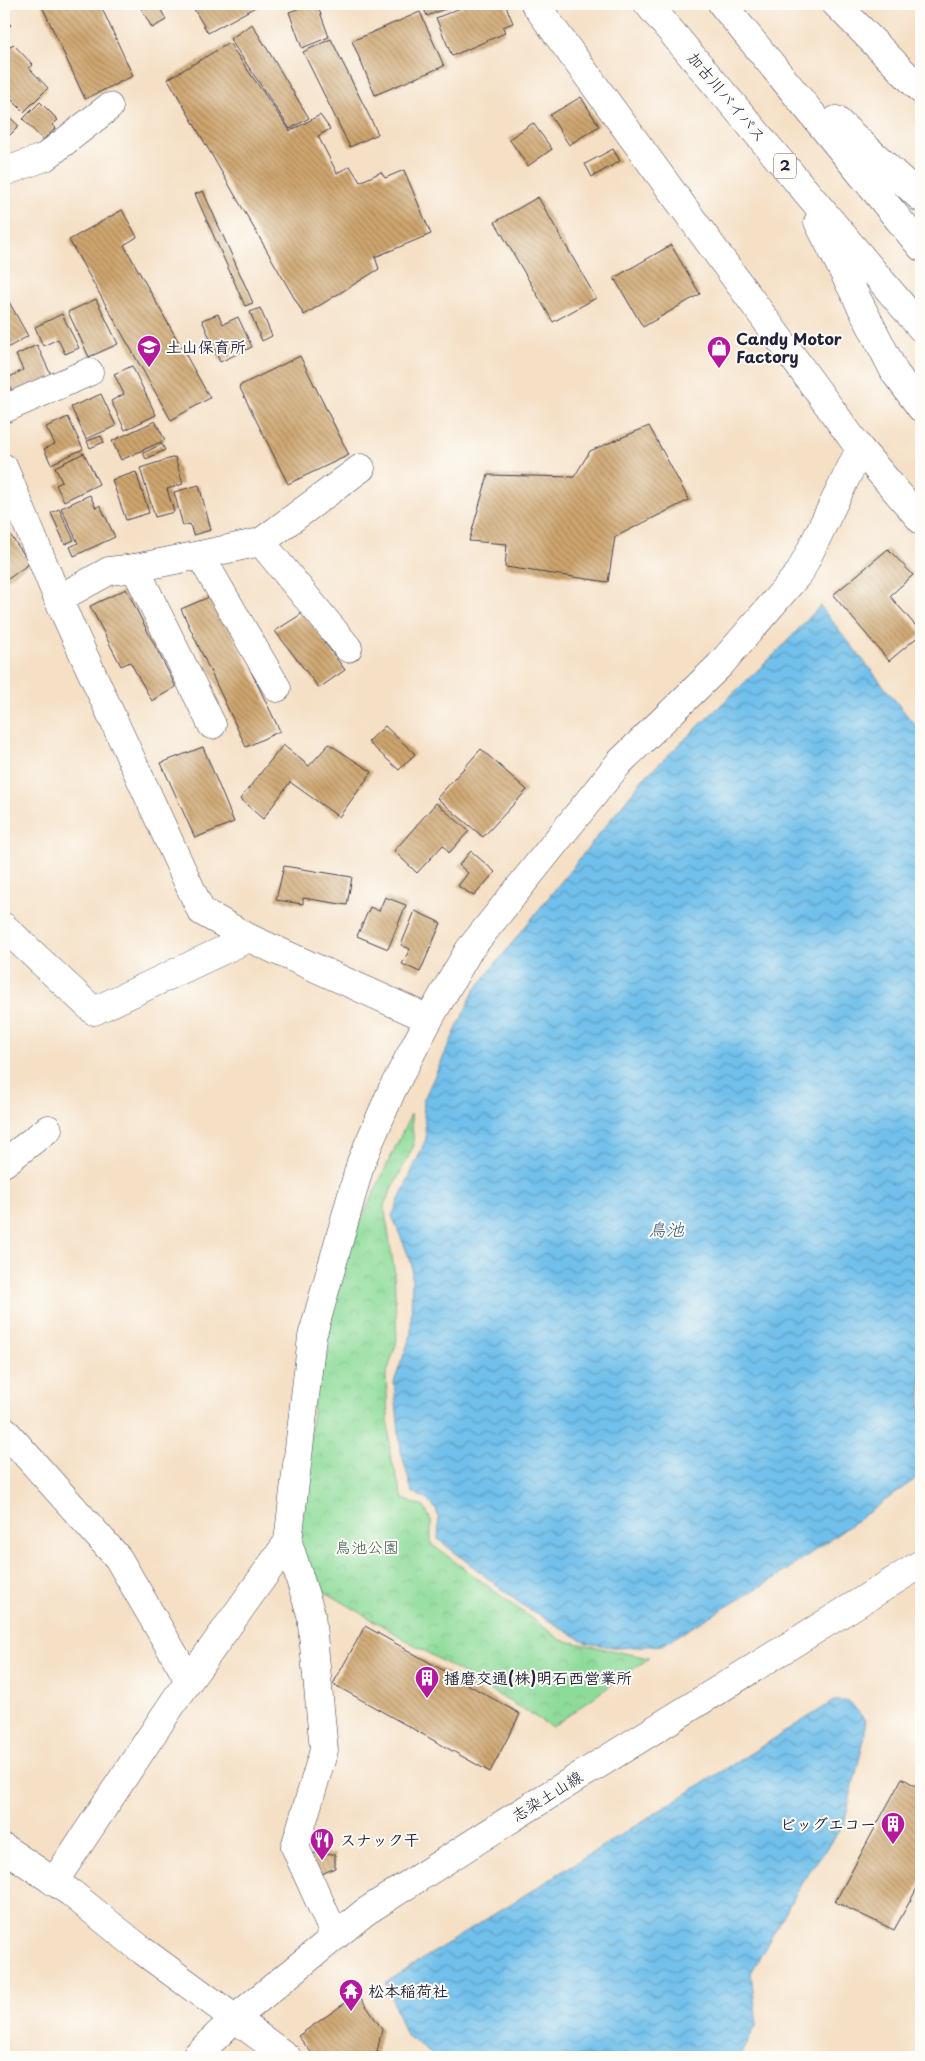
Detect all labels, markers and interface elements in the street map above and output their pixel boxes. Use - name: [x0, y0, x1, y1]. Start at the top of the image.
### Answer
- street label: 加古川バイパス: [683, 46, 773, 147]
- road number: 2: [774, 154, 796, 178]
- place label: Candy Motor Factory: [736, 326, 842, 368]
- school or university icon: 土山保育所: [136, 334, 162, 368]
- place label: 土山保育所: [166, 334, 246, 358]
- shop icon: Candy Motor Factory: [706, 335, 732, 369]
- water label: 鳥池: [648, 1215, 685, 1242]
- park label: 鳥池公園: [335, 1534, 399, 1558]
- building icon: 播磨交通(株)明石西営業所: [414, 1665, 440, 1699]
- place label: 播磨交通(株)明石西営業所: [444, 1665, 632, 1689]
- street label: 志染土山線: [506, 1764, 587, 1827]
- place label: ビッグエコー: [780, 1811, 876, 1835]
- building icon: ビッグエコー: [880, 1811, 906, 1845]
- restaurant icon: スナック干: [309, 1827, 335, 1861]
- place label: スナック干: [340, 1827, 420, 1851]
- temple icon: 松本稲荷社: [338, 1978, 364, 2012]
- place label: 松本稲荷社: [368, 1978, 448, 2002]

